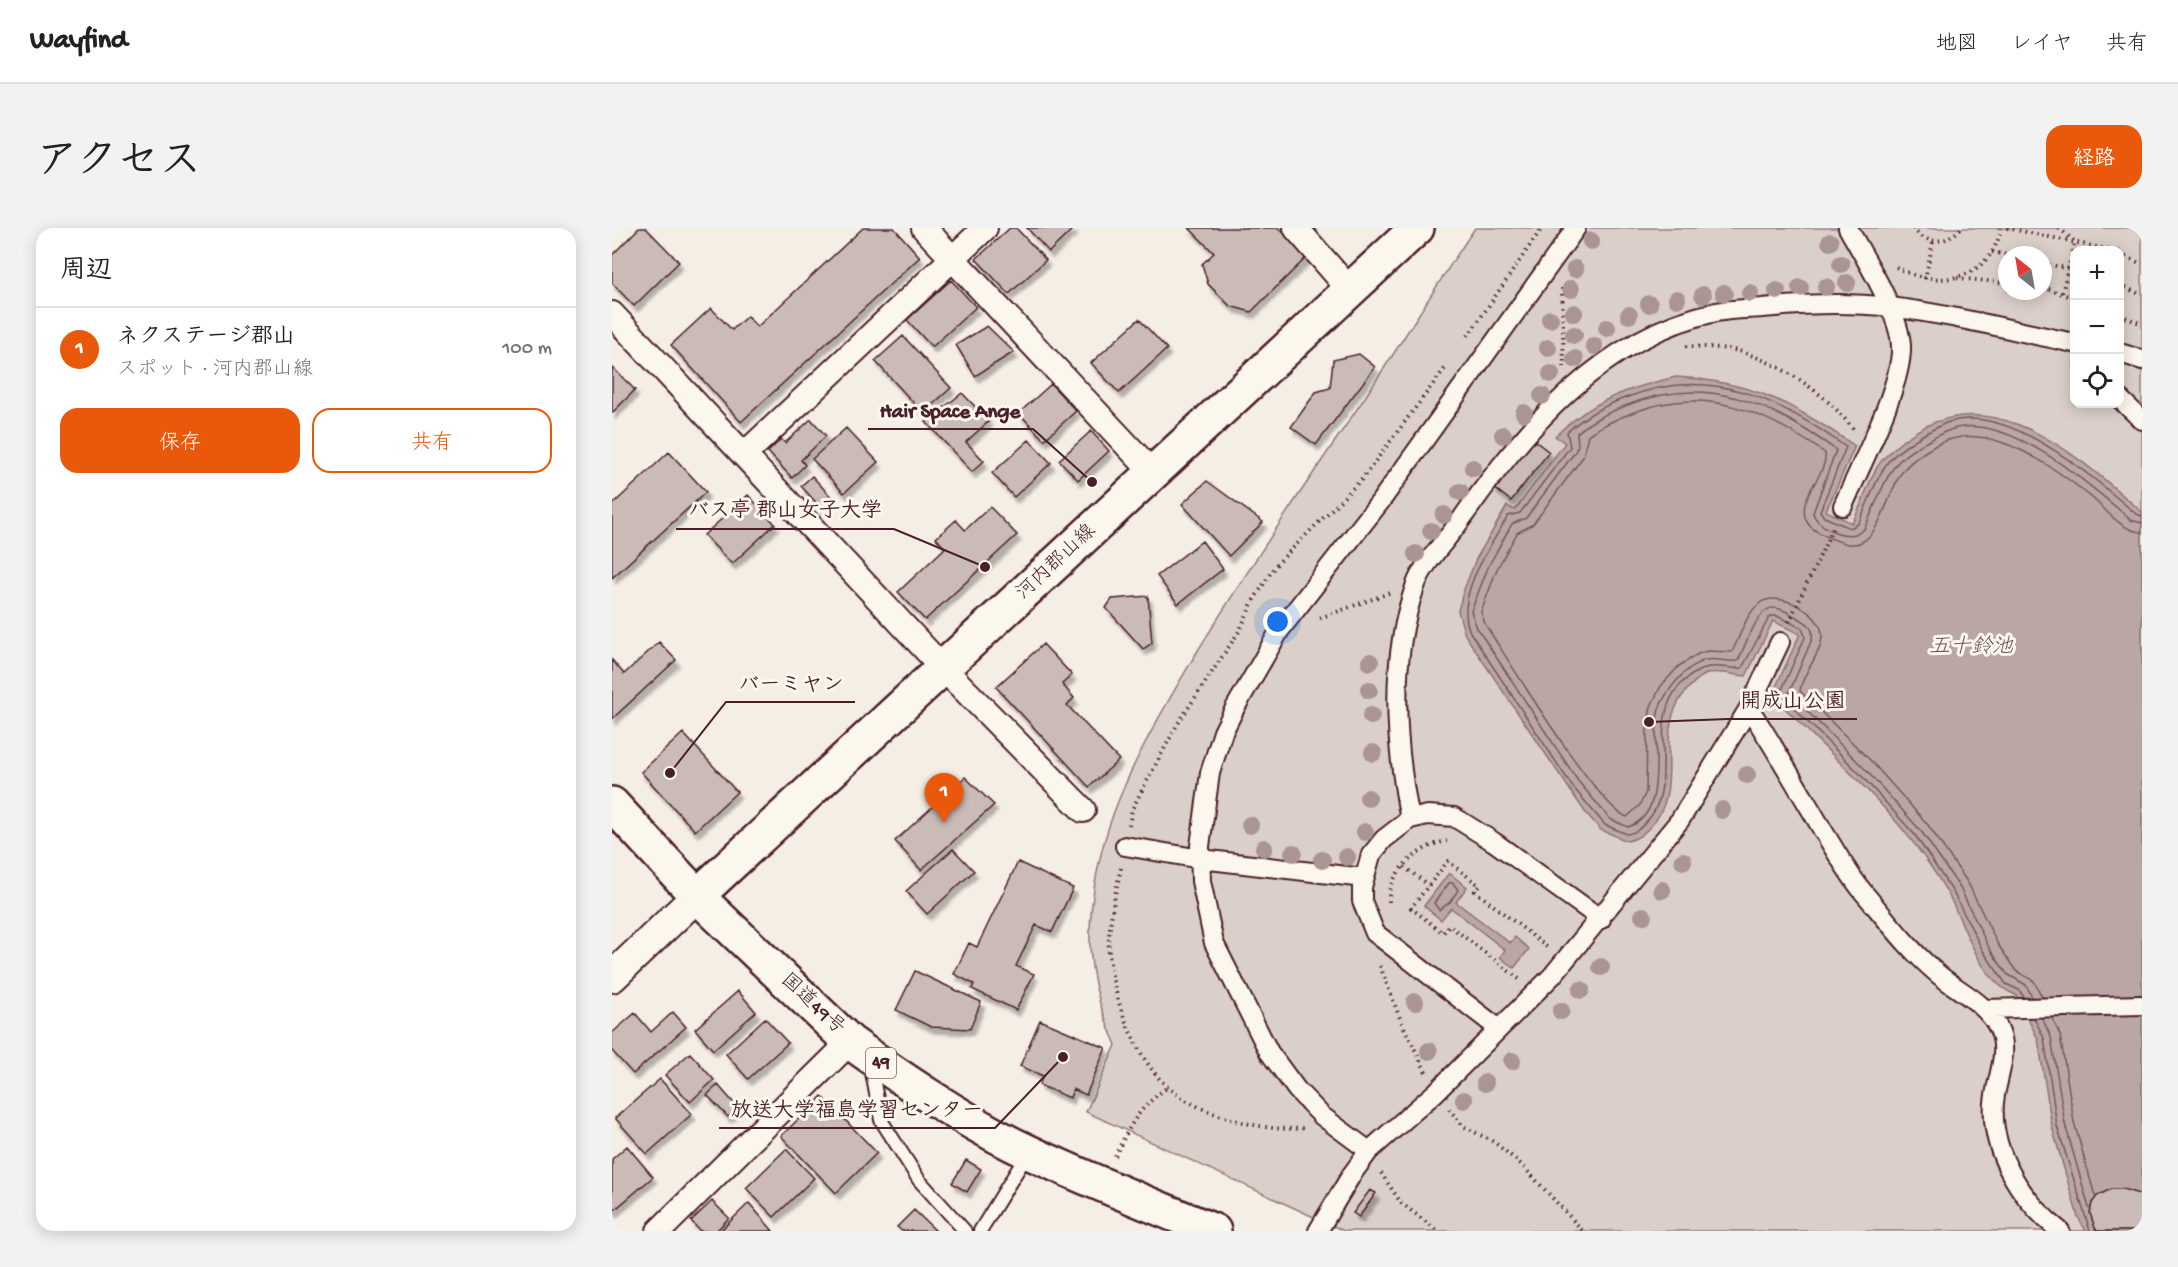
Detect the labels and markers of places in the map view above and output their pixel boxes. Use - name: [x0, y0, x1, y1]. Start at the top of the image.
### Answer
- callout: Hair Space Ange: [868, 390, 1033, 429]
- callout: バス亭 郡山女子大学: [676, 490, 894, 529]
- callout: バーミヤン: [726, 663, 855, 702]
- callout: 開成山公園: [1728, 680, 1857, 719]
- pin: 1: [924, 774, 964, 823]
- callout: 放送大学福島学習センター: [719, 1089, 995, 1128]

